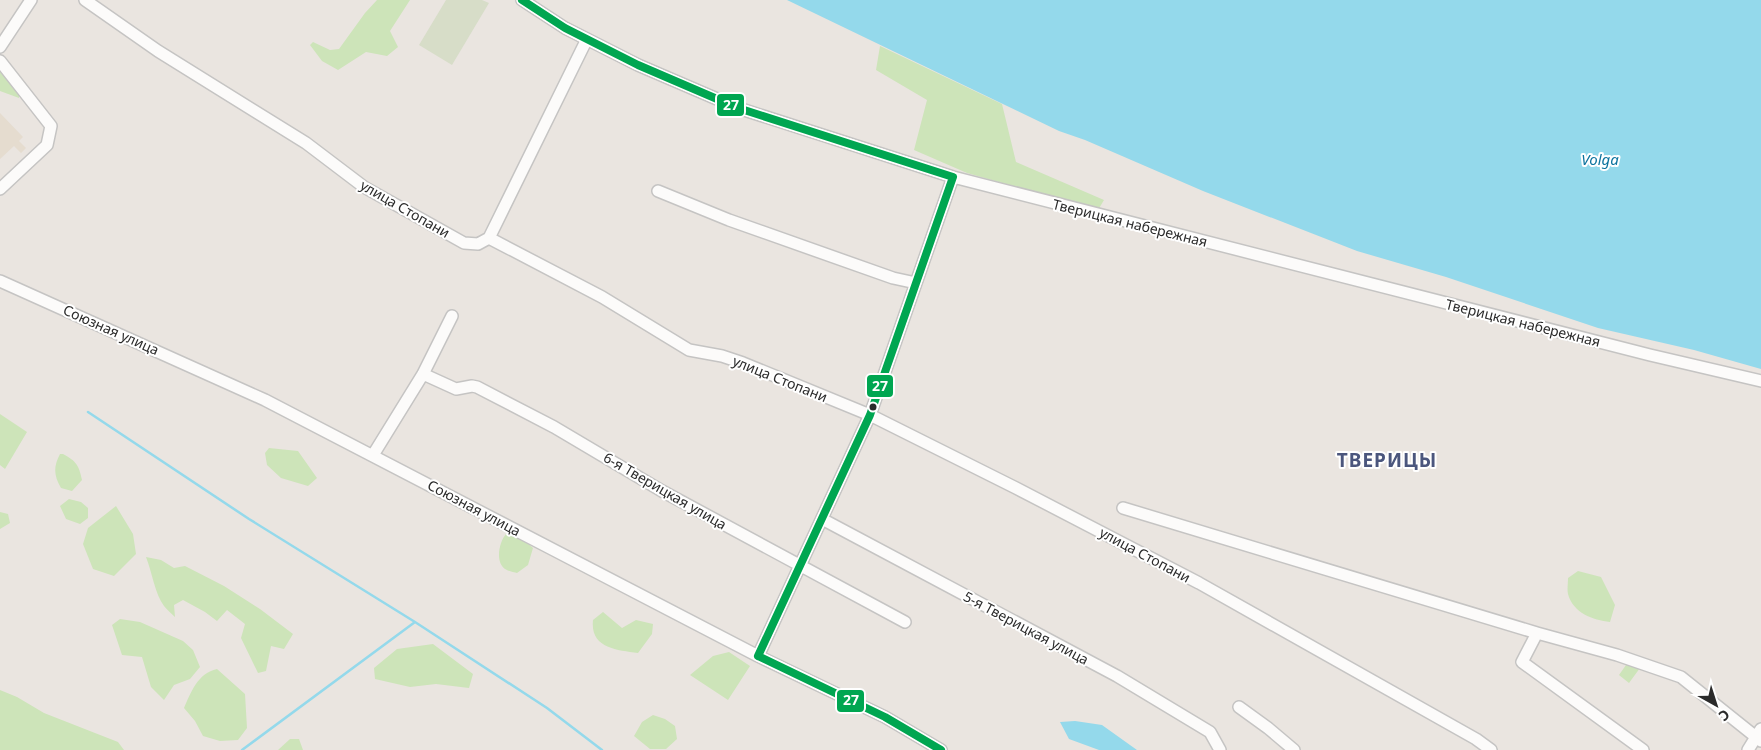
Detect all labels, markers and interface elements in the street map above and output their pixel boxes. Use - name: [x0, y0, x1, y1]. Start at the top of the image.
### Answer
- line badge: 27: [716, 93, 745, 117]
- text: 27: [723, 95, 739, 114]
- water label: Volga: [1581, 149, 1619, 169]
- street label: улица Стопани: [357, 175, 454, 242]
- street label: Тверицкая набережная: [1051, 194, 1210, 251]
- street label: Тверицкая набережная: [1444, 294, 1603, 351]
- street label: Союзная улица: [60, 300, 162, 359]
- street label: улица Стопани: [730, 351, 830, 406]
- line badge: 27: [866, 374, 894, 398]
- text: 27: [872, 376, 888, 395]
- unlabelled marker: [868, 402, 878, 412]
- district label: ТВЕРИЦЫ: [1337, 447, 1437, 473]
- street label: 6-я Тверицкая улица: [600, 448, 730, 534]
- street label: Союзная улица: [424, 475, 524, 540]
- street label: улица Стопани: [1096, 523, 1194, 587]
- street label: 5-я Тверицкая улица: [960, 586, 1092, 669]
- north arrow: [1691, 680, 1741, 730]
- line badge: 27: [836, 689, 865, 713]
- text: 27: [843, 690, 859, 709]
- text: С: [1715, 705, 1734, 726]

